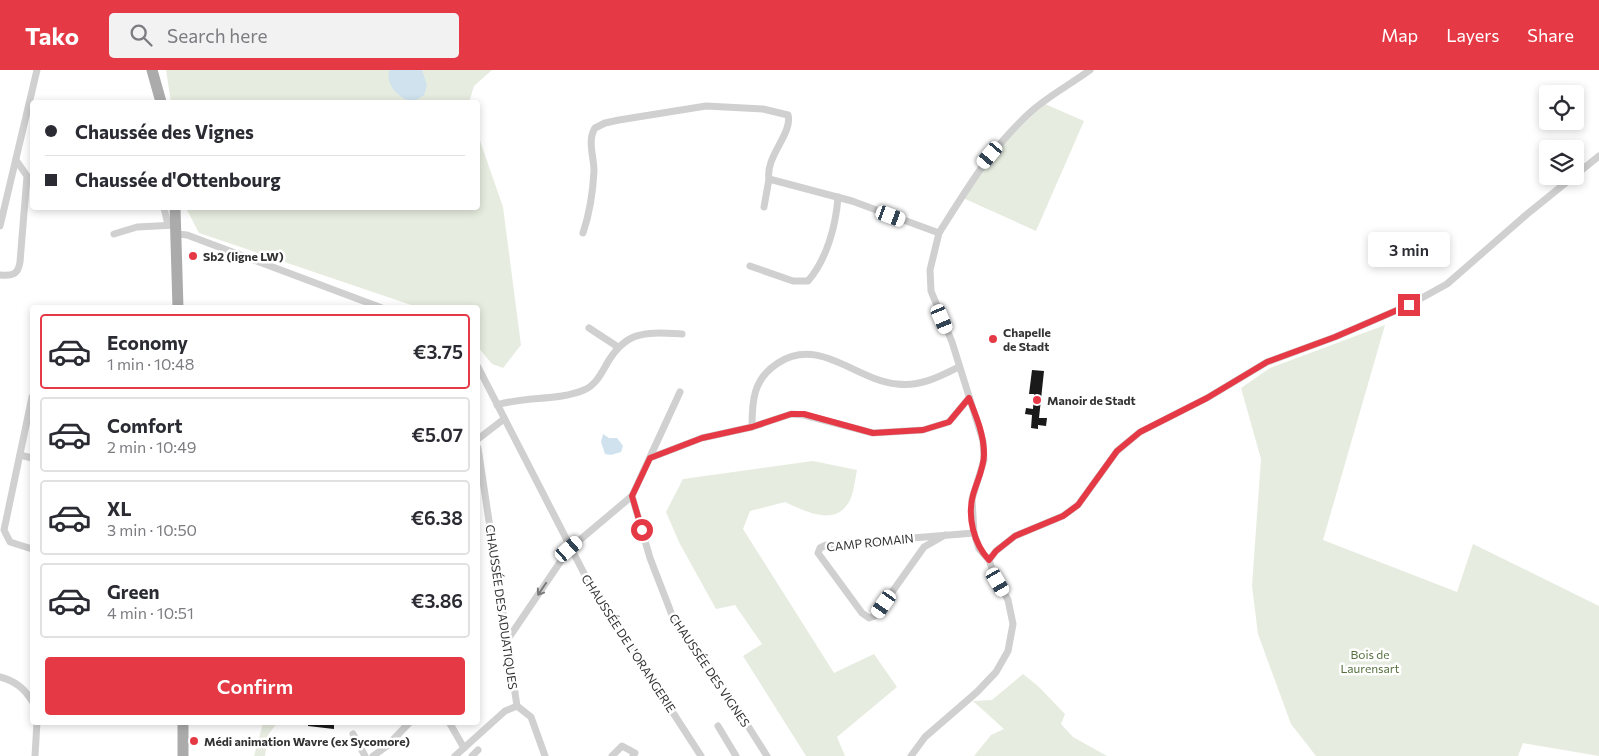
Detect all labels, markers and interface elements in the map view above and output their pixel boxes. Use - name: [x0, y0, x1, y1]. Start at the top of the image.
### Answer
- search box: [109, 13, 459, 58]
- text: Tako: [25, 21, 79, 50]
- icon: search: [127, 21, 155, 49]
- text: Search here: [167, 24, 267, 47]
- text: Map: [1381, 24, 1418, 46]
- text: Layers: [1446, 24, 1499, 46]
- text: Share: [1527, 24, 1574, 46]
- map controls: [1539, 85, 1584, 185]
- button: locate: [1539, 85, 1584, 130]
- text: Chaussée des Vignes: [75, 120, 254, 143]
- car: [974, 139, 1005, 171]
- button: layers: [1539, 140, 1584, 185]
- text: Chaussée d'Ottenbourg: [75, 168, 281, 191]
- car: [874, 204, 907, 228]
- callout: 3 min: [1368, 232, 1450, 268]
- text: 3 min: [1389, 240, 1429, 259]
- place label: Sb2 (ligne LW): [203, 249, 284, 263]
- marker: Sb2 (ligne LW): [187, 250, 199, 262]
- route end: [1398, 294, 1420, 316]
- car: [929, 302, 954, 336]
- place label: Chapelle de Stadt: [1003, 325, 1051, 353]
- icon: car: [47, 329, 92, 374]
- text: Economy: [107, 331, 188, 354]
- marker: Chapelle de Stadt: [987, 333, 999, 345]
- text: €3.75: [413, 340, 463, 363]
- text: 1 min · 10:48: [107, 354, 194, 373]
- place label: Manoir de Stadt: [1047, 393, 1136, 407]
- marker: Manoir de Stadt: [1031, 394, 1043, 406]
- icon: car: [47, 412, 92, 457]
- text: Comfort: [107, 414, 183, 437]
- text: €5.07: [412, 423, 463, 446]
- text: 2 min · 10:49: [107, 437, 196, 456]
- icon: car: [47, 495, 92, 540]
- text: XL: [107, 497, 132, 520]
- text: €6.38: [411, 506, 463, 529]
- route start: [631, 519, 653, 541]
- text: 3 min · 10:50: [107, 520, 197, 539]
- street label: CHAUSSÉE DES ADUATIQUES: [483, 524, 521, 690]
- street label: CAMP ROMAIN: [826, 530, 914, 554]
- car: [552, 533, 585, 565]
- car: [984, 565, 1011, 599]
- street label: CHAUSSÉE DE L'ORANGERIE: [579, 571, 679, 715]
- icon: car: [47, 578, 92, 623]
- text: Green: [107, 580, 159, 603]
- one-way arrow: [537, 582, 547, 596]
- car: [869, 587, 898, 621]
- text: €3.86: [411, 589, 463, 612]
- text: 4 min · 10:51: [107, 603, 194, 622]
- street label: CHAUSSÉE DES VIGNES: [667, 611, 753, 729]
- park label: Bois de Laurensart: [1340, 647, 1400, 675]
- button: Confirm: [45, 657, 465, 715]
- place label: Médi animation Wavre (ex Sycomore): [204, 734, 410, 748]
- marker: Médi animation Wavre (ex Sycomore): [188, 735, 200, 747]

